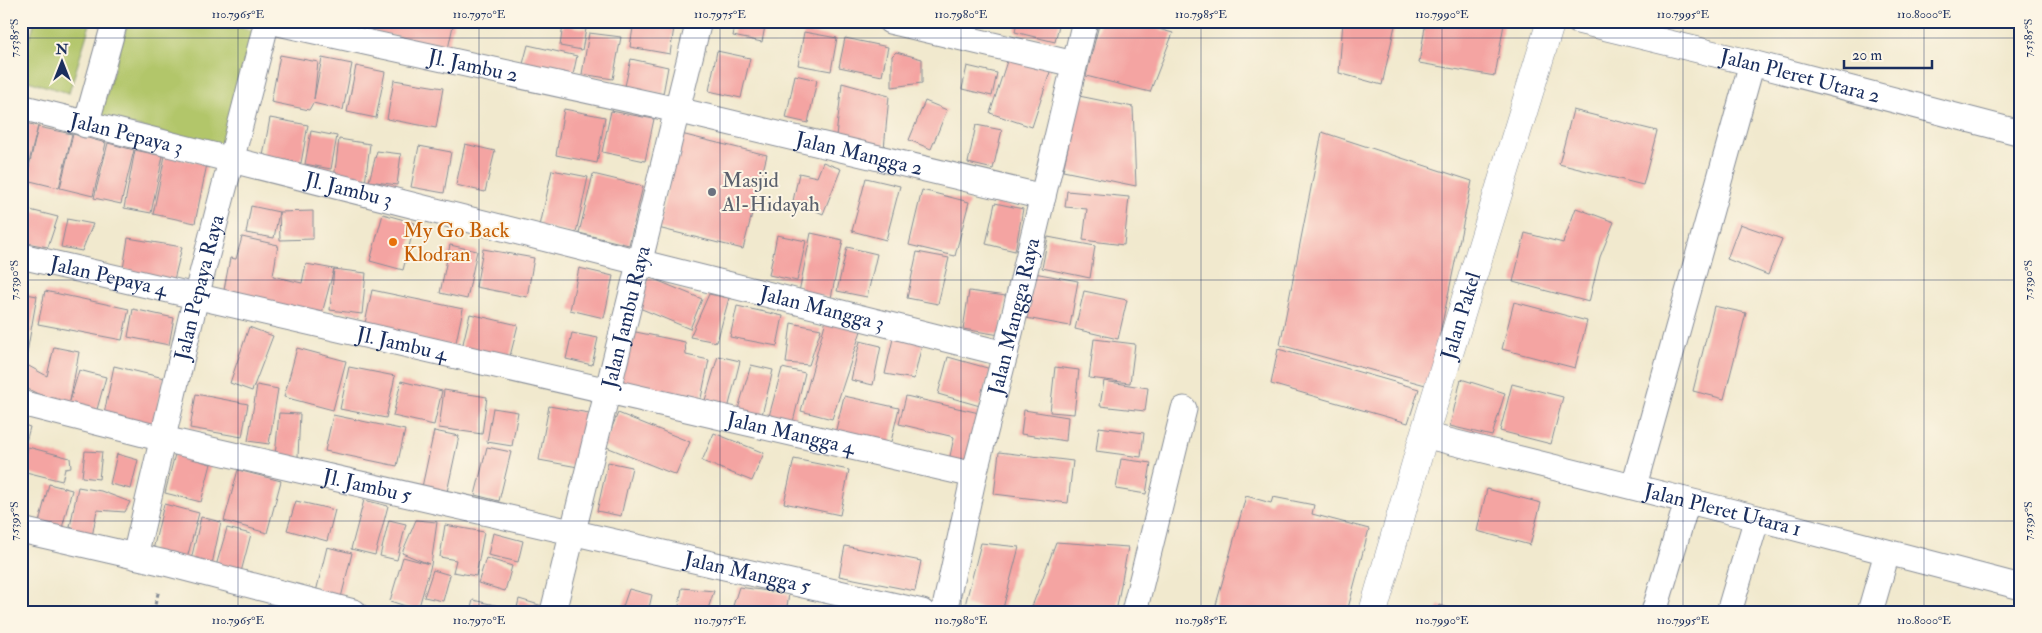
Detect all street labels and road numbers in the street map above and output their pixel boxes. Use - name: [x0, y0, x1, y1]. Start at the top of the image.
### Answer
- street label: Jl. Jambu 2: [425, 43, 521, 89]
- street label: Jalan Pleret Utara 2: [1716, 43, 1883, 110]
- street label: Jalan Pepaya 3: [66, 107, 186, 161]
- street label: Jalan Mangga 2: [792, 125, 926, 182]
- street label: Jl. Jambu 3: [301, 166, 395, 214]
- street label: Jalan Pepaya Raya: [168, 212, 231, 364]
- street label: Jalan Mangga Raya: [982, 235, 1047, 399]
- street label: Jalan Jambu Raya: [596, 243, 657, 392]
- street label: Jalan Pepaya 4: [47, 250, 171, 304]
- street label: Jalan Pakel: [1435, 268, 1487, 364]
- street label: Jalan Mangga 3: [756, 280, 887, 337]
- street label: Jl. Jambu 4: [353, 320, 452, 368]
- street label: Jalan Mangga 4: [723, 405, 859, 462]
- street label: Jl. Jambu 5: [319, 463, 415, 509]
- street label: Jalan Pleret Utara 1: [1640, 477, 1804, 543]
- street label: Jalan Mangga 5: [681, 545, 814, 600]

